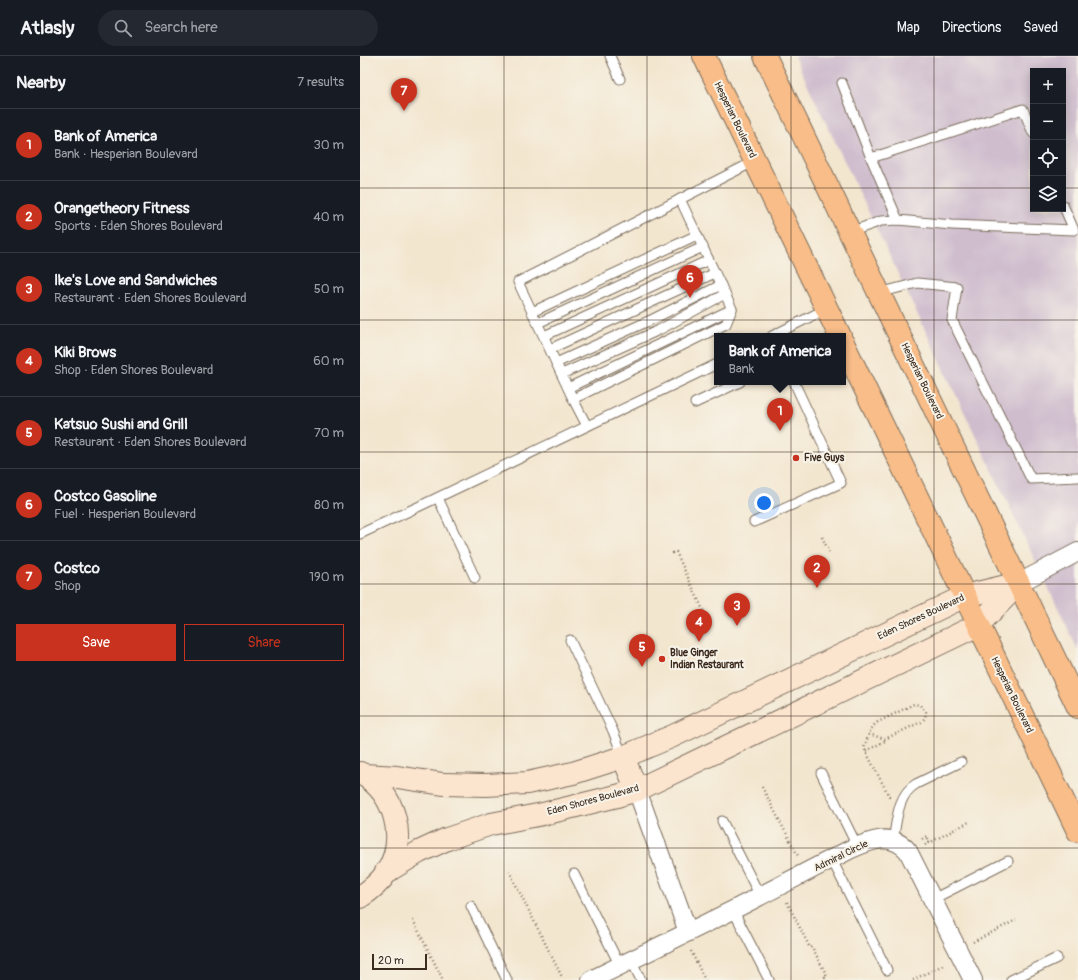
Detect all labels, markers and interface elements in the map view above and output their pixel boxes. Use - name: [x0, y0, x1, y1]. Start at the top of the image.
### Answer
- search box: [98, 10, 378, 46]
- text: Atlasly: [20, 16, 74, 40]
- icon: search: [112, 17, 134, 39]
- text: Search here: [144, 18, 218, 37]
- text: Map: [897, 19, 920, 36]
- text: Directions: [942, 19, 1001, 36]
- text: Saved: [1023, 19, 1058, 36]
- map controls: [1030, 68, 1066, 212]
- button: +: [1030, 68, 1066, 104]
- text: Nearby: [16, 72, 65, 93]
- text: 7 results: [297, 74, 344, 90]
- pin: 7: [391, 78, 417, 111]
- street label: Hesperian Boulevard: [711, 80, 759, 160]
- button: −: [1030, 104, 1066, 140]
- text: Bank of America: [54, 127, 157, 146]
- text: 1: [26, 137, 32, 153]
- text: 30 m: [314, 137, 344, 153]
- button: locate: [1030, 140, 1066, 176]
- text: Bank · Hesperian Boulevard: [54, 146, 198, 162]
- button: layers: [1030, 176, 1066, 212]
- text: Orangetheory Fitness: [54, 199, 189, 218]
- text: 2: [25, 209, 33, 225]
- text: 40 m: [313, 209, 344, 225]
- text: Sports · Eden Shores Boulevard: [54, 218, 223, 234]
- pin: 6: [677, 265, 703, 298]
- text: Ike's Love and Sandwiches: [54, 271, 217, 290]
- text: 3: [25, 281, 33, 297]
- text: 50 m: [314, 281, 344, 297]
- text: Restaurant · Eden Shores Boulevard: [54, 290, 247, 306]
- popup: [714, 333, 846, 385]
- street label: Hesperian Boulevard: [898, 341, 946, 421]
- text: Bank of America: [728, 342, 832, 361]
- text: Kiki Brows: [54, 343, 116, 362]
- text: 4: [25, 353, 33, 369]
- text: 60 m: [313, 353, 344, 369]
- text: Bank: [728, 361, 754, 377]
- text: Shop · Eden Shores Boulevard: [54, 362, 213, 378]
- pin: 1: [767, 398, 793, 431]
- text: Katsuo Sushi and Grill: [54, 415, 188, 434]
- text: 5: [25, 425, 33, 441]
- text: 70 m: [314, 425, 344, 441]
- text: Restaurant · Eden Shores Boulevard: [54, 434, 247, 450]
- place label: Five Guys: [804, 452, 845, 464]
- marker: Five Guys: [791, 453, 801, 463]
- text: Costco Gasoline: [54, 487, 157, 506]
- your location: [754, 493, 774, 513]
- text: 6: [25, 497, 33, 513]
- text: 80 m: [314, 497, 344, 513]
- text: Fuel · Hesperian Boulevard: [54, 506, 196, 522]
- pin: 2: [804, 555, 830, 588]
- text: Costco: [54, 559, 100, 578]
- text: 7: [26, 569, 32, 585]
- text: 190 m: [309, 569, 344, 585]
- text: Shop: [54, 578, 81, 594]
- street label: Eden Shores Boulevard: [876, 592, 966, 642]
- pin: 3: [724, 593, 750, 626]
- pin: 4: [686, 609, 712, 642]
- button: Save: [16, 624, 176, 661]
- button: Share: [184, 624, 344, 661]
- pin: 5: [629, 634, 655, 667]
- place label: Blue Ginger Indian Restaurant: [670, 647, 745, 671]
- marker: Blue Ginger Indian Restaurant: [657, 654, 667, 664]
- street label: Hesperian Boulevard: [988, 655, 1036, 735]
- street label: Eden Shores Boulevard: [546, 782, 640, 818]
- street label: Admiral Circle: [812, 838, 870, 874]
- scale bar: [372, 952, 427, 971]
- text: 20 m: [378, 954, 404, 967]

